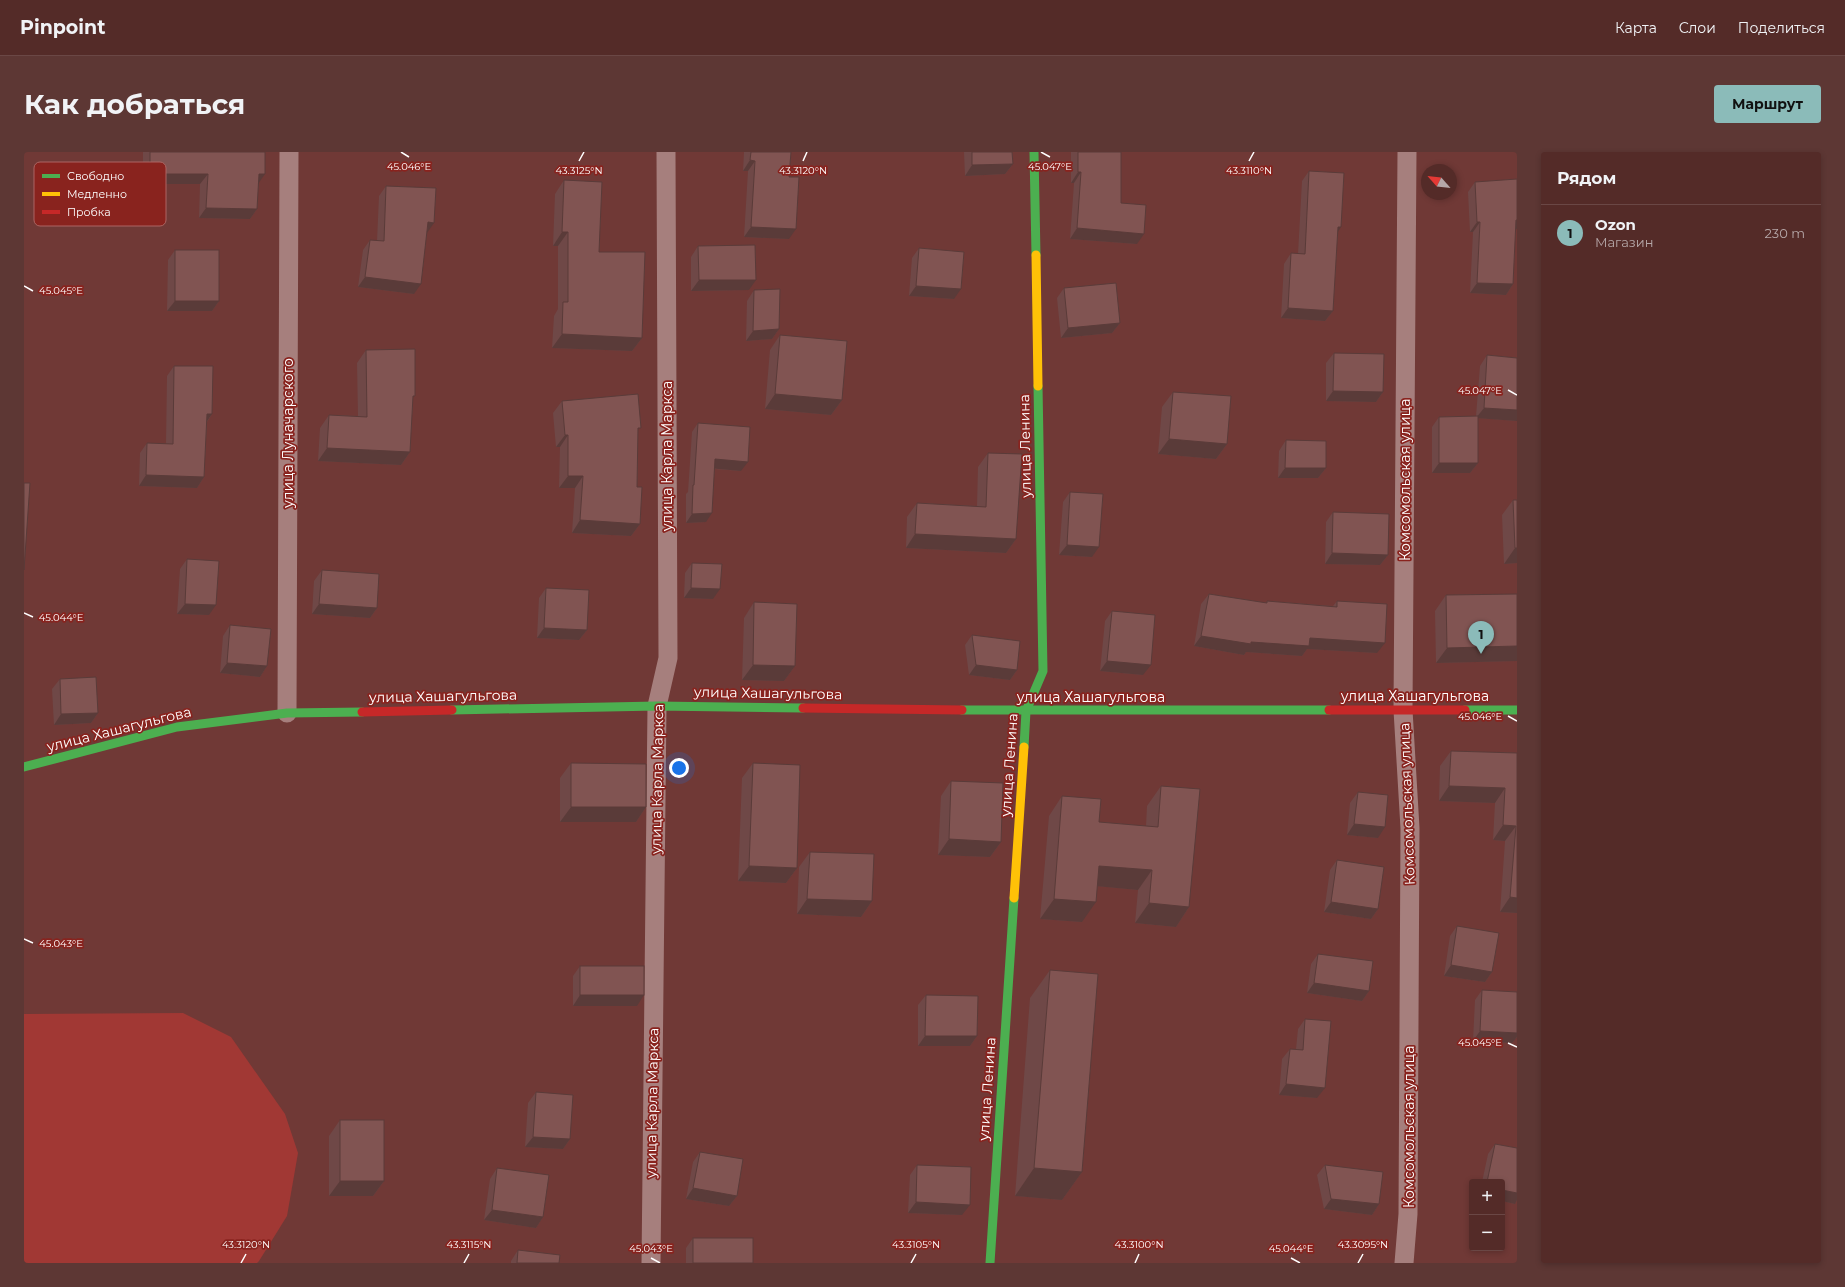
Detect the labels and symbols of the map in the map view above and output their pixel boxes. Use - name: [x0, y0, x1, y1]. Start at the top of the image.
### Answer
- text: 45.046°E: [387, 160, 431, 173]
- text: 45.047°E: [1028, 160, 1072, 173]
- legend: [34, 162, 166, 226]
- text: 43.3125°N: [555, 164, 603, 177]
- text: 43.3120°N: [779, 164, 827, 177]
- text: 43.3110°N: [1226, 164, 1272, 177]
- north arrow: [1421, 164, 1457, 200]
- text: Свободно: [67, 169, 124, 183]
- text: Медленно: [67, 187, 127, 201]
- text: Пробка: [67, 205, 111, 219]
- text: 45.045°E: [39, 284, 83, 297]
- street label: улица Луначарского: [279, 358, 297, 509]
- street label: улица Карла Маркса: [658, 381, 676, 532]
- text: 45.047°E: [1458, 384, 1502, 397]
- street label: улица Ленина: [1015, 394, 1035, 499]
- street label: Комсомольская улица: [1396, 399, 1414, 561]
- text: 45.044°E: [39, 611, 84, 624]
- pin: 1: [1468, 621, 1494, 654]
- street label: улица Хашагульгова: [693, 683, 842, 703]
- street label: улица Хашагульгова: [368, 686, 517, 706]
- street label: улица Хашагульгова: [1340, 687, 1489, 705]
- street label: улица Хашагульгова: [1016, 688, 1165, 706]
- street label: улица Хашагульгова: [44, 702, 193, 756]
- street label: улица Карла Маркса: [647, 704, 667, 855]
- text: 45.046°E: [1458, 710, 1502, 723]
- street label: улица Ленина: [996, 713, 1022, 818]
- street label: Комсомольская улица: [1395, 722, 1419, 886]
- your location: [669, 758, 689, 778]
- text: 45.043°E: [39, 937, 83, 950]
- street label: улица Карла Маркса: [642, 1028, 662, 1179]
- text: 45.045°E: [1458, 1036, 1502, 1049]
- street label: улица Ленина: [974, 1037, 1000, 1142]
- street label: Комсомольская улица: [1400, 1046, 1418, 1208]
- text: 43.3120°N: [222, 1238, 270, 1251]
- text: 43.3115°N: [446, 1238, 492, 1251]
- text: 43.3105°N: [892, 1238, 940, 1251]
- text: 43.3100°N: [1114, 1238, 1164, 1251]
- text: 43.3095°N: [1338, 1238, 1388, 1251]
- text: 45.043°E: [629, 1242, 673, 1255]
- text: 45.044°E: [1269, 1242, 1314, 1255]

